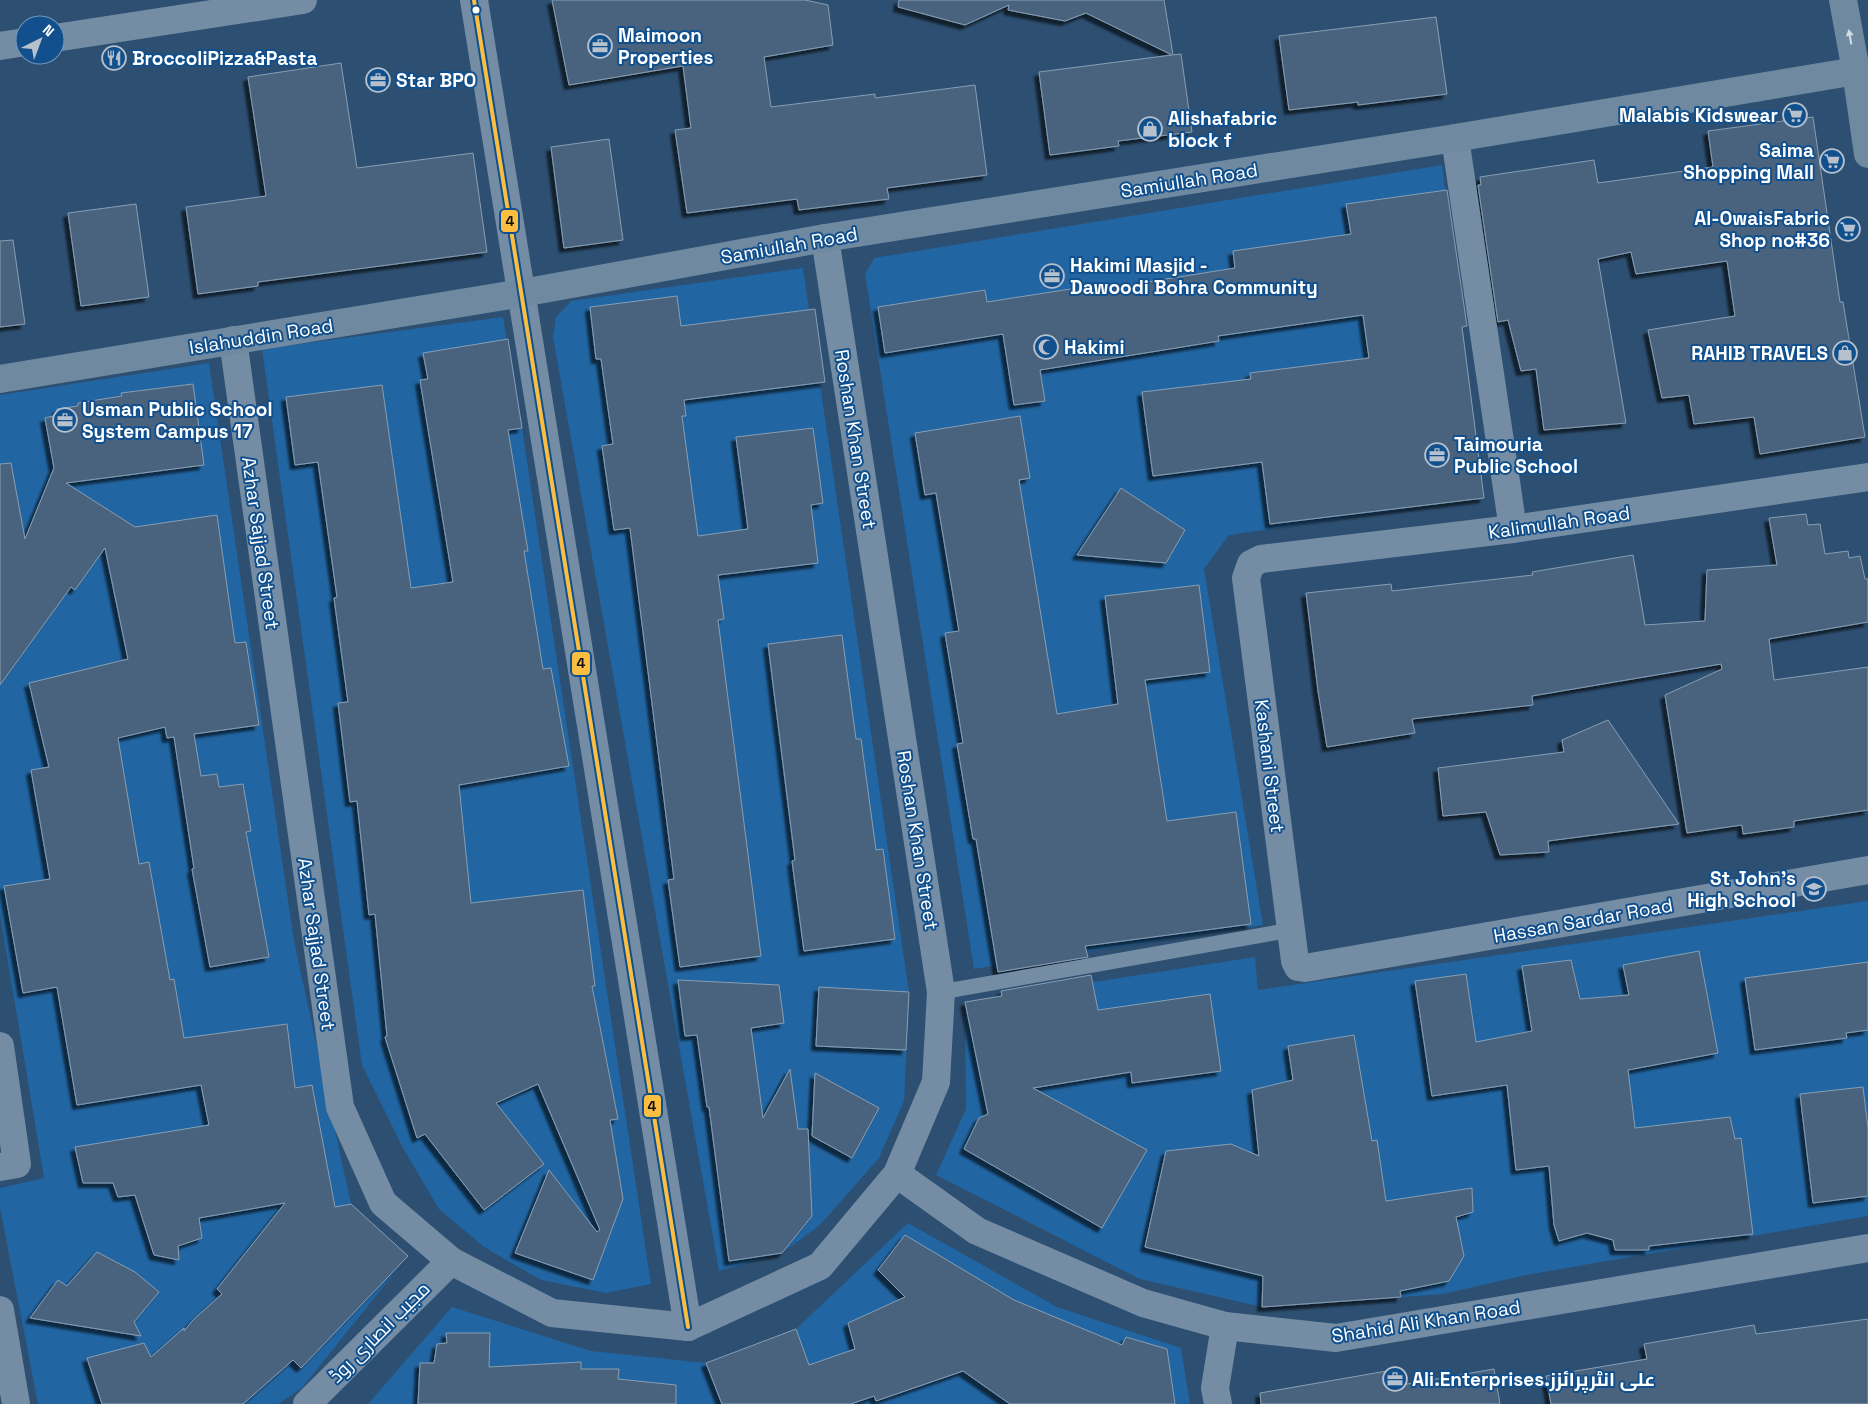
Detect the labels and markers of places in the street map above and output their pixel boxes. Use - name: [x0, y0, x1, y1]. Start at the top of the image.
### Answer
- unlabelled marker: [471, 5, 481, 15]
- place label: Maimoon Properties: [618, 23, 714, 70]
- office icon: Maimoon Properties: [587, 33, 613, 59]
- restaurant icon: BroccoliPizza&Pasta: [101, 45, 127, 71]
- place label: BroccoliPizza&Pasta: [132, 46, 317, 71]
- office icon: Star BPO: [365, 67, 391, 93]
- place label: Star BPO: [396, 68, 476, 93]
- supermarket icon: Malabis Kidswear: [1782, 102, 1808, 128]
- place label: Malabis Kidswear: [1619, 103, 1778, 128]
- place label: Alishafabric block f: [1168, 106, 1277, 153]
- shop icon: Alishafabric block f: [1137, 116, 1163, 142]
- place label: Saima Shopping Mall: [1683, 138, 1814, 185]
- supermarket icon: Saima Shopping Mall: [1819, 148, 1845, 174]
- place label: Al-OwaisFabric Shop no#36: [1694, 206, 1830, 253]
- supermarket icon: Al-OwaisFabric Shop no#36: [1835, 216, 1861, 242]
- place label: Hakimi Masjid - Dawoodi Bohra Community: [1070, 253, 1318, 300]
- office icon: Hakimi Masjid - Dawoodi Bohra Community: [1039, 263, 1065, 289]
- mosque icon: Hakimi: [1033, 334, 1059, 360]
- place label: Hakimi: [1064, 335, 1125, 360]
- shop icon: RAHIB TRAVELS: [1832, 340, 1858, 366]
- place label: RAHIB TRAVELS: [1691, 341, 1828, 366]
- place label: Usman Public School System Campus 17: [82, 397, 273, 444]
- office icon: Usman Public School System Campus 17: [52, 407, 78, 433]
- place label: Taimouria Public School: [1454, 432, 1578, 479]
- office icon: Taimouria Public School: [1424, 442, 1450, 468]
- place label: St John's High School: [1687, 866, 1796, 913]
- school or university icon: St John's High School: [1801, 876, 1827, 902]
- office icon: Ali.Enterprises.علی انٹرپرائزز: [1382, 1366, 1408, 1392]
- place label: Ali.Enterprises.علی انٹرپرائزز: [1412, 1367, 1655, 1393]

